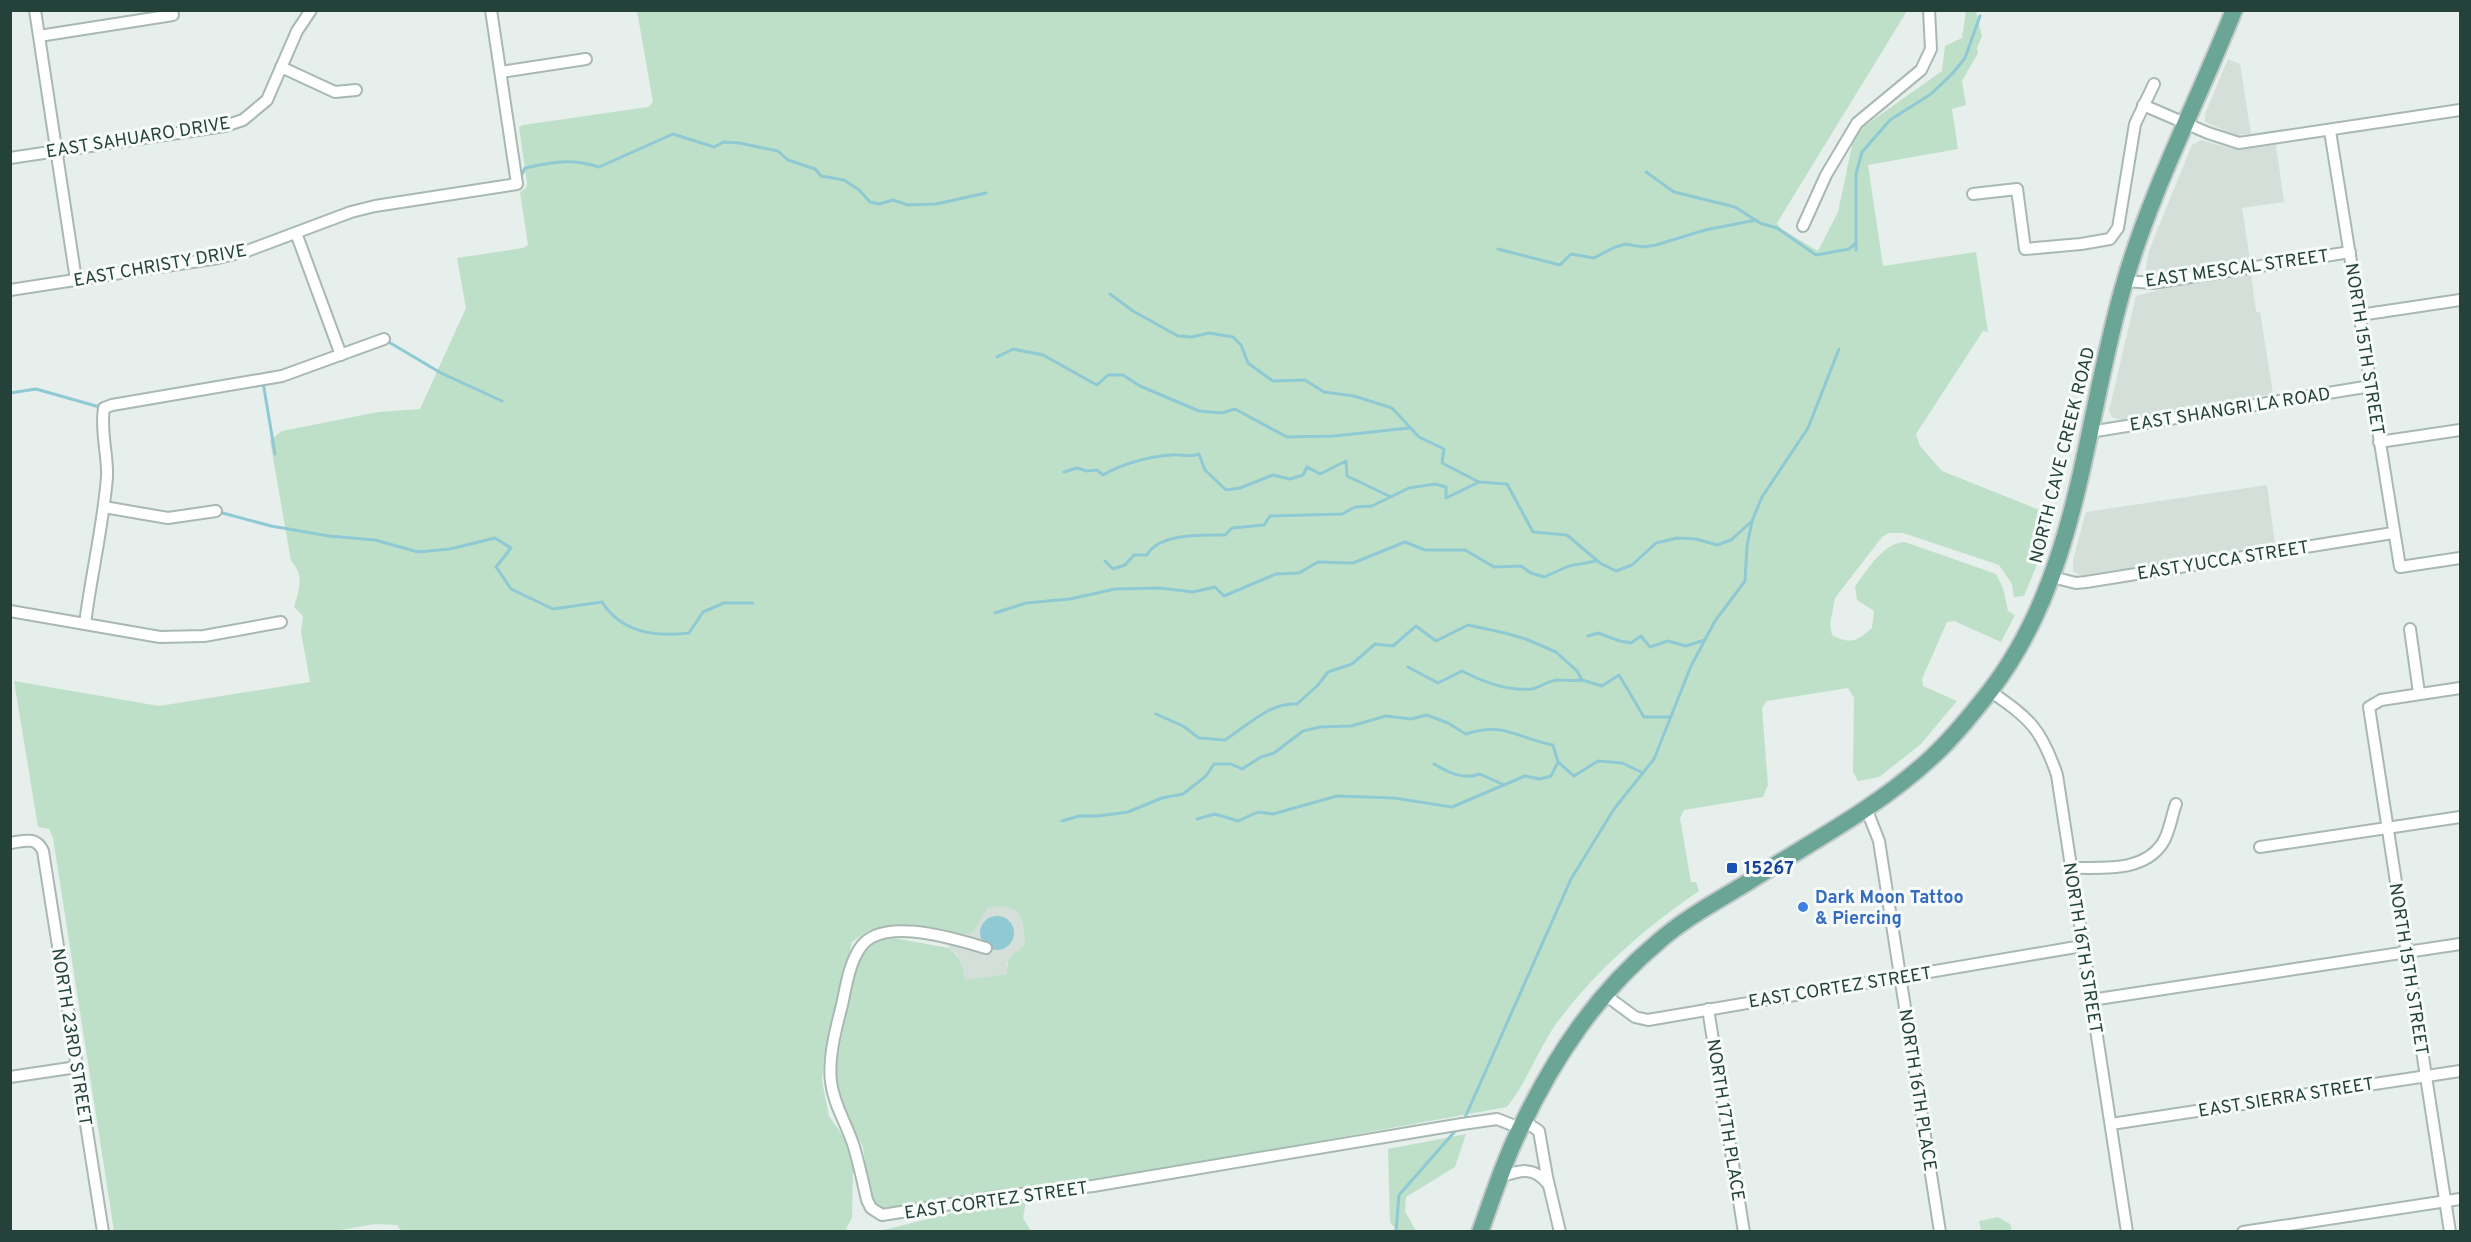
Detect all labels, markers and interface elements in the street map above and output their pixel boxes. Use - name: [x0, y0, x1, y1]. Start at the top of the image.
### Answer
- street label: EAST SAHUARO DRIVE: [45, 113, 232, 164]
- street label: EAST CHRISTY DRIVE: [72, 240, 249, 293]
- street label: EAST MESCAL STREET: [2144, 245, 2330, 294]
- street label: NORTH 15TH STREET: [2339, 261, 2389, 437]
- street label: NORTH CAVE CREEK ROAD: [2025, 345, 2101, 566]
- street label: EAST SHANGRI LA ROAD: [2128, 383, 2332, 438]
- street label: EAST YUCCA STREET: [2136, 537, 2311, 586]
- place label: 15267: [1744, 858, 1794, 881]
- marker: 15267: [1725, 861, 1739, 875]
- street label: NORTH 16TH STREET: [2057, 861, 2106, 1036]
- street label: NORTH 15TH STREET: [2383, 881, 2433, 1057]
- place label: Dark Moon Tattoo & Piercing: [1815, 887, 1964, 931]
- marker: Dark Moon Tattoo & Piercing: [1796, 900, 1810, 914]
- street label: NORTH 23RD STREET: [45, 947, 96, 1128]
- street label: EAST CORTEZ STREET: [1747, 963, 1933, 1014]
- street label: NORTH 16TH PLACE: [1892, 1008, 1941, 1173]
- street label: NORTH 17TH PLACE: [1700, 1037, 1749, 1203]
- street label: EAST SIERRA STREET: [2197, 1073, 2376, 1124]
- street label: EAST CORTEZ STREET: [903, 1177, 1089, 1226]

